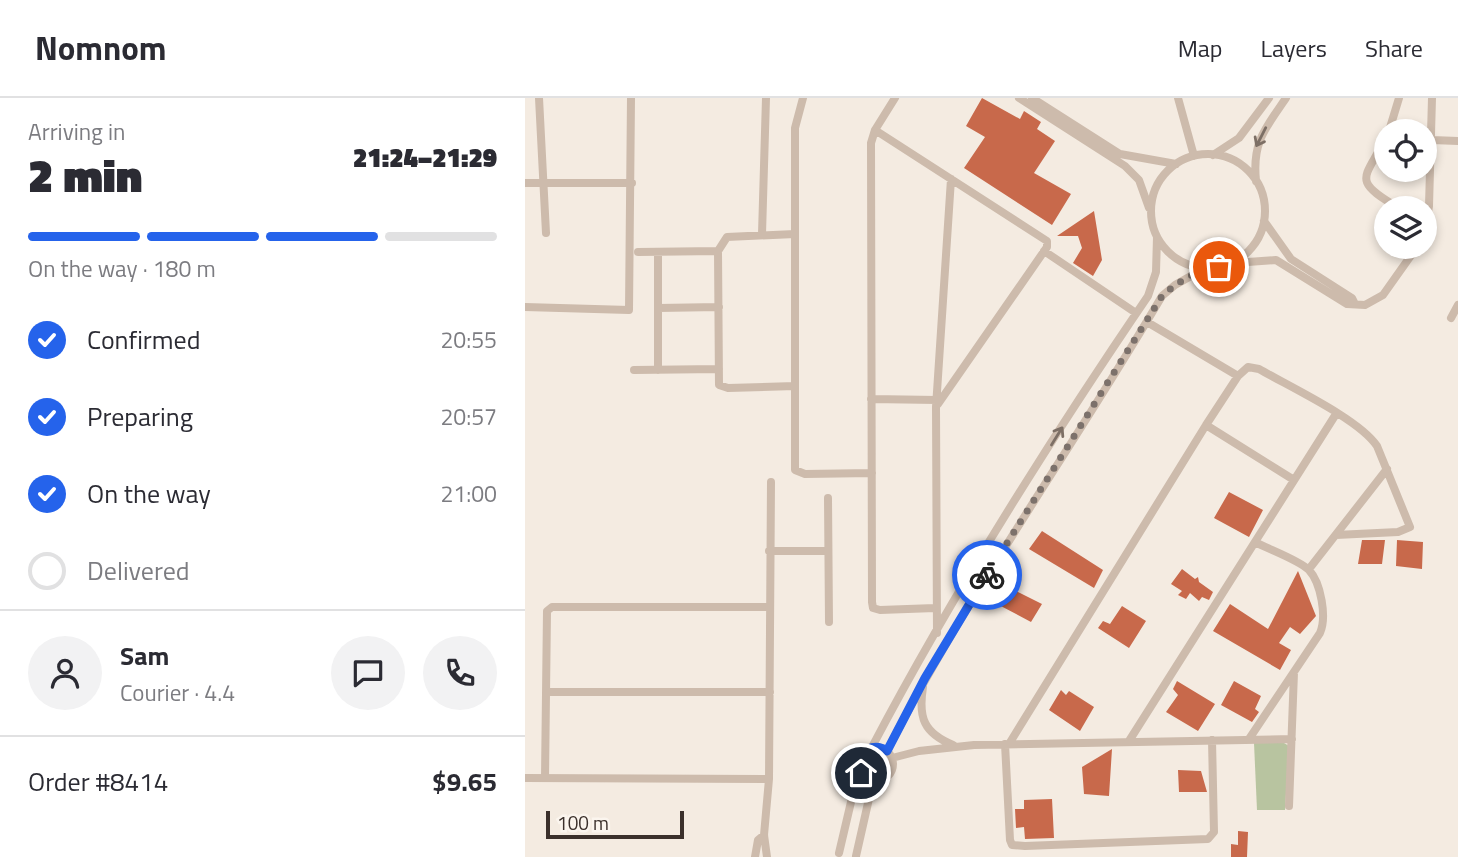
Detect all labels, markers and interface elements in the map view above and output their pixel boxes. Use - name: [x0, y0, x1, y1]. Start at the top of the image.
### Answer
- text: Nomnom: [35, 23, 166, 73]
- text: Map: [1178, 30, 1223, 66]
- text: Layers: [1261, 30, 1327, 66]
- text: Share: [1365, 30, 1423, 66]
- text: Arriving in: [28, 114, 125, 149]
- map controls: [1374, 119, 1437, 259]
- button: locate: [1374, 119, 1437, 182]
- one-way arrow: [1254, 127, 1268, 147]
- text: 21:24–21:29: [353, 138, 497, 177]
- text: 2 min: [28, 140, 142, 210]
- button: layers: [1374, 196, 1437, 259]
- pin: [1189, 237, 1249, 297]
- icon: bag: [1200, 248, 1238, 286]
- text: On the way · 180 m: [28, 251, 216, 286]
- text: Confirmed: [87, 320, 201, 359]
- icon: check: [28, 321, 66, 359]
- text: 20:55: [440, 322, 497, 357]
- text: Preparing: [87, 397, 193, 436]
- icon: check: [28, 398, 66, 436]
- text: 20:57: [440, 399, 497, 434]
- one-way arrow: [1050, 426, 1064, 446]
- text: On the way: [87, 474, 211, 513]
- icon: check: [28, 475, 66, 513]
- text: 21:00: [440, 476, 497, 511]
- courier: [952, 540, 1022, 610]
- text: Delivered: [87, 551, 190, 590]
- icon: bike: [968, 556, 1006, 594]
- button: person: [28, 636, 102, 710]
- text: Sam: [120, 636, 169, 675]
- button: chat: [331, 636, 405, 710]
- button: phone: [423, 636, 497, 710]
- text: Courier · 4.4: [120, 675, 235, 710]
- pin: [831, 743, 891, 803]
- icon: home: [842, 754, 880, 792]
- text: Order #8414: [28, 762, 168, 801]
- text: $9.65: [432, 762, 497, 801]
- scale bar: [546, 808, 684, 840]
- text: 100 m: [557, 808, 609, 837]

